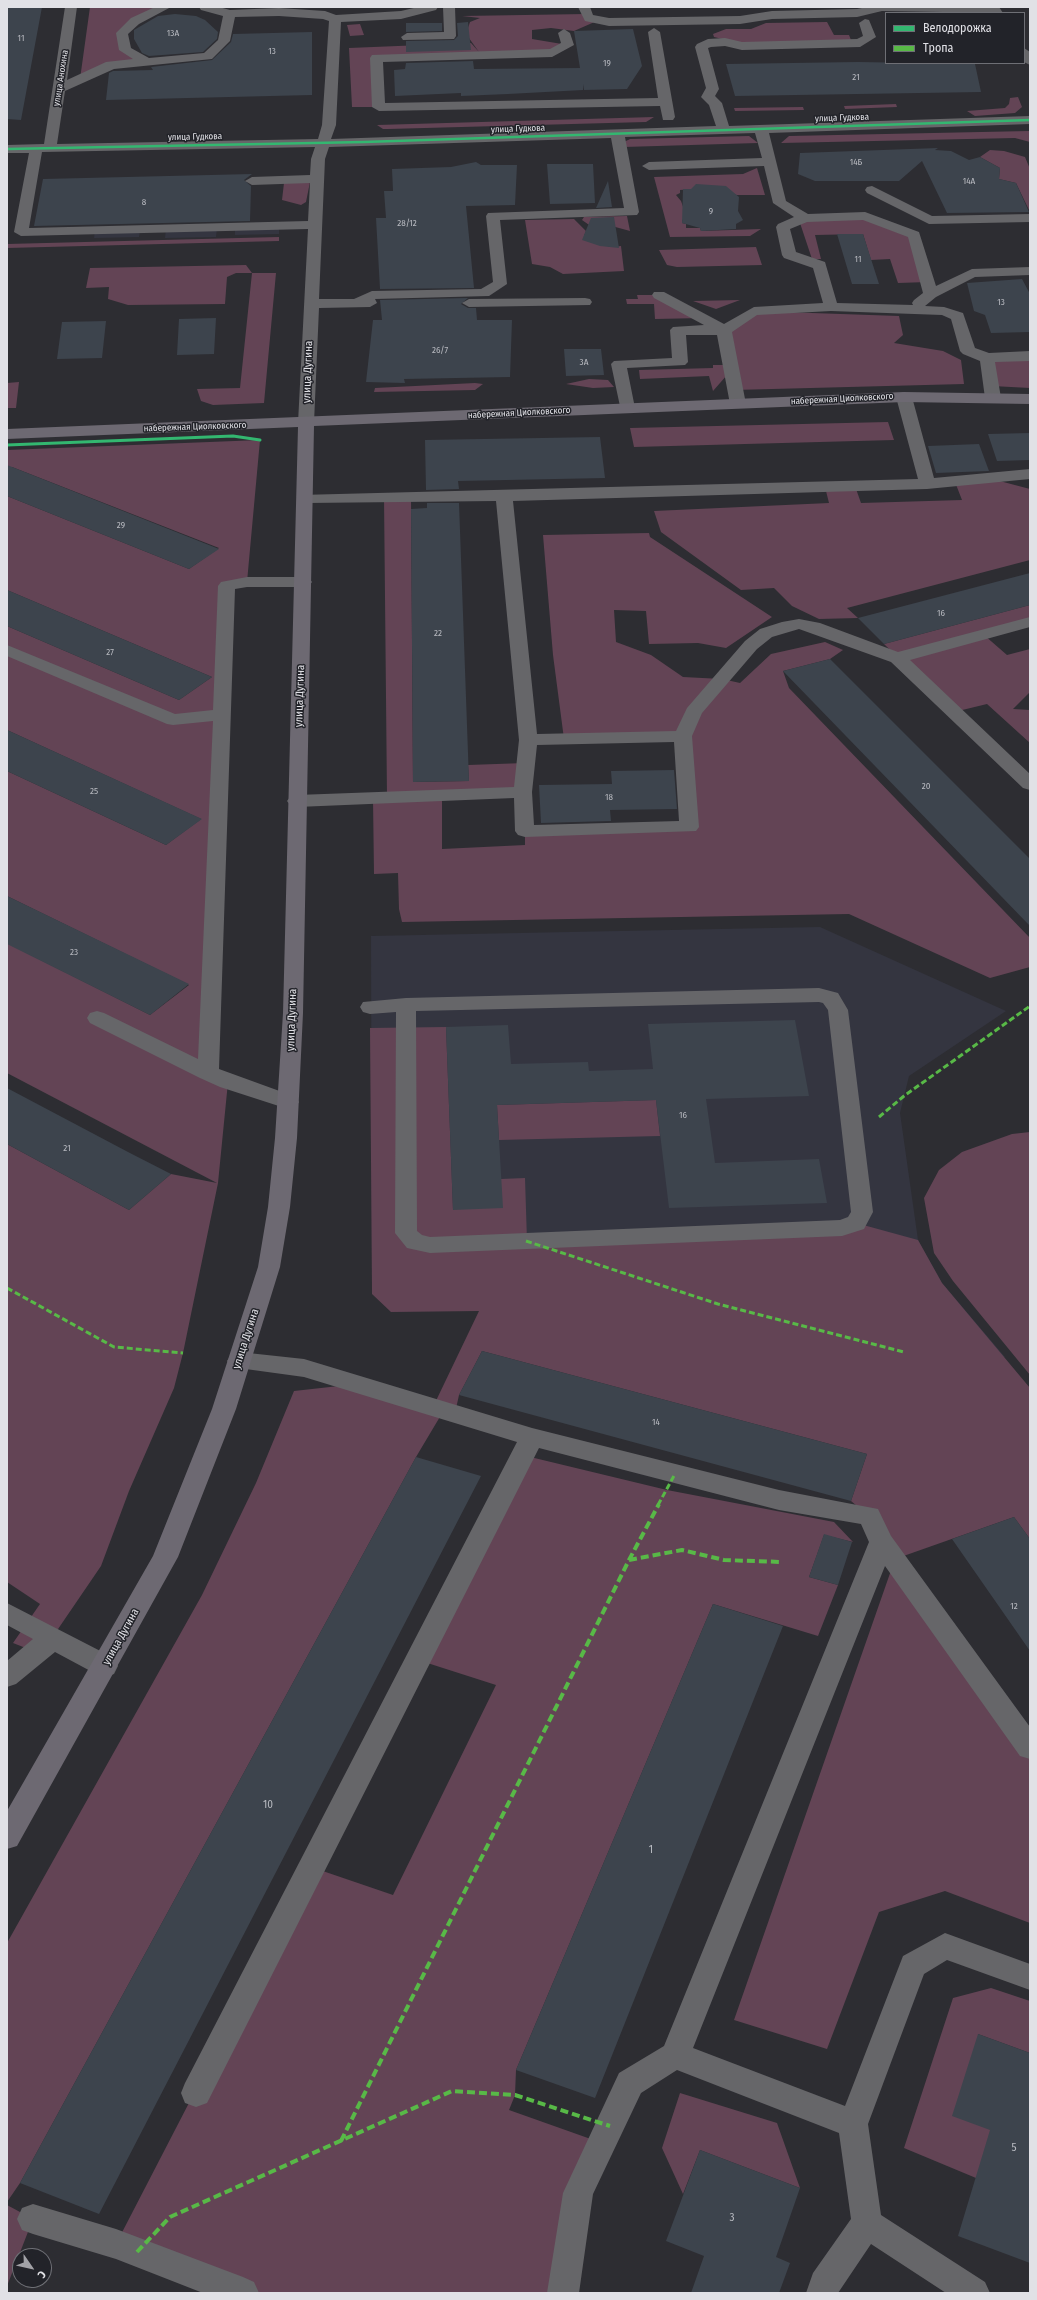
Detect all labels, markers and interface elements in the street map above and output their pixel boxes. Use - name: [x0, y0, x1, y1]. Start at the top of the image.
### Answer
- legend: [885, 12, 1025, 64]
- text: Велодорожка: [923, 21, 992, 35]
- house number: 13А: [167, 28, 179, 38]
- house number: 11: [18, 33, 24, 43]
- text: Тропа: [923, 41, 954, 55]
- house number: 13: [268, 46, 276, 56]
- street label: улица Анохина: [51, 49, 71, 107]
- house number: 19: [603, 58, 611, 68]
- house number: 21: [852, 72, 860, 82]
- street label: улица Гудкова: [815, 112, 869, 124]
- street label: улица Гудкова: [491, 123, 545, 135]
- street label: улица Гудкова: [168, 131, 222, 143]
- house number: 14Б: [850, 157, 862, 167]
- house number: 14А: [963, 176, 975, 186]
- house number: 8: [142, 197, 146, 207]
- house number: 9: [709, 206, 713, 216]
- house number: 28/12: [397, 218, 417, 228]
- house number: 11: [855, 254, 861, 264]
- house number: 13: [997, 297, 1005, 307]
- street label: улица Дугина: [300, 341, 316, 403]
- house number: 26/7: [432, 345, 448, 355]
- house number: 3А: [580, 357, 588, 367]
- street label: набережная Циолковского: [790, 391, 894, 407]
- street label: набережная Циолковского: [467, 405, 571, 421]
- street label: набережная Циолковского: [144, 420, 246, 434]
- house number: 29: [117, 520, 125, 530]
- house number: 16: [937, 608, 945, 618]
- house number: 22: [434, 628, 442, 638]
- house number: 27: [106, 647, 114, 657]
- street label: улица Дугина: [292, 665, 308, 727]
- house number: 20: [922, 781, 930, 791]
- house number: 25: [90, 786, 98, 796]
- house number: 18: [605, 792, 613, 802]
- house number: 23: [70, 947, 78, 957]
- street label: улица Дугина: [284, 989, 300, 1051]
- house number: 16: [679, 1110, 687, 1120]
- house number: 21: [63, 1143, 71, 1153]
- street label: улица Дугина: [230, 1307, 262, 1371]
- house number: 14: [652, 1417, 660, 1427]
- house number: 12: [1010, 1601, 1018, 1611]
- street label: улица Дугина: [100, 1606, 142, 1668]
- house number: 10: [263, 1798, 273, 1812]
- house number: 1: [649, 1843, 653, 1857]
- house number: 5: [1011, 2141, 1017, 2155]
- house number: 3: [730, 2211, 734, 2225]
- north arrow: [12, 2248, 52, 2288]
- text: С: [35, 2268, 49, 2280]

